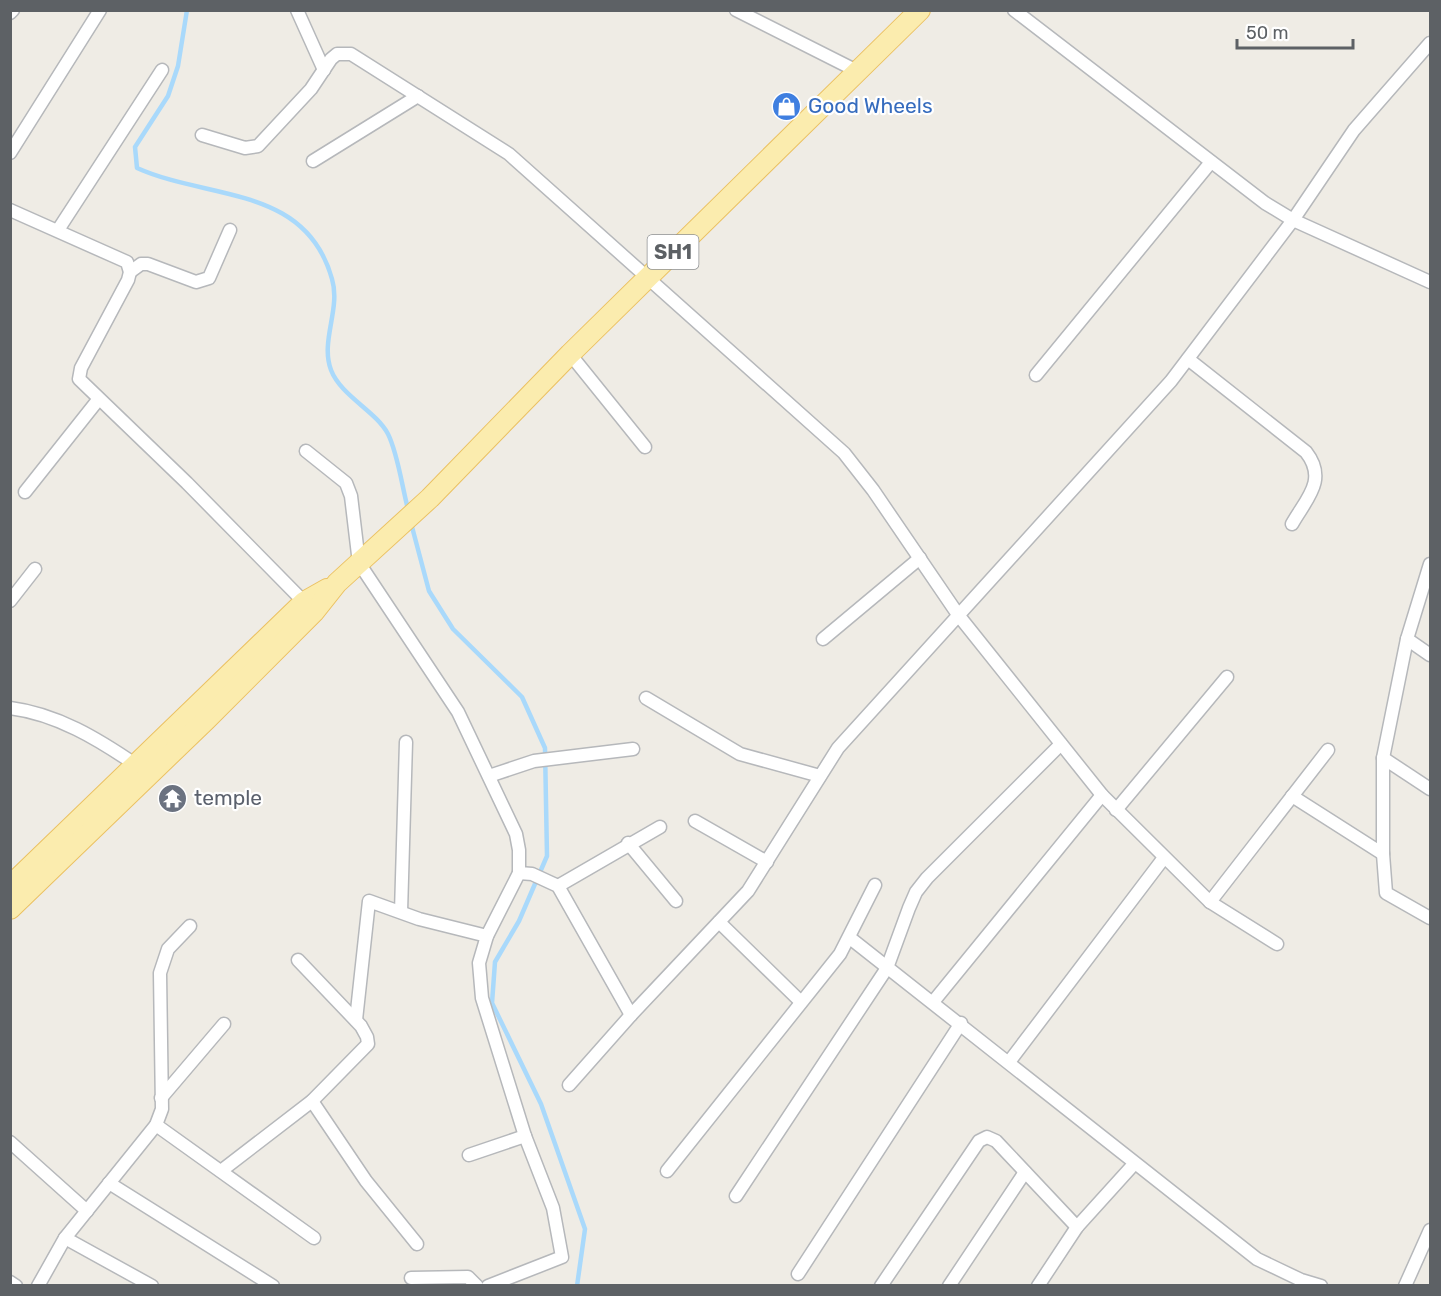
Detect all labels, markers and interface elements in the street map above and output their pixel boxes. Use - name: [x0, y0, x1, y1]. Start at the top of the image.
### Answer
- scale bar: [1237, 12, 1352, 50]
- text: 50 m: [1246, 22, 1289, 44]
- shop icon: Good Wheels: [771, 90, 803, 122]
- place label: Good Wheels: [808, 93, 933, 118]
- road number: SH1: [648, 235, 698, 269]
- temple icon: temple: [157, 782, 189, 814]
- place label: temple: [194, 785, 262, 810]

